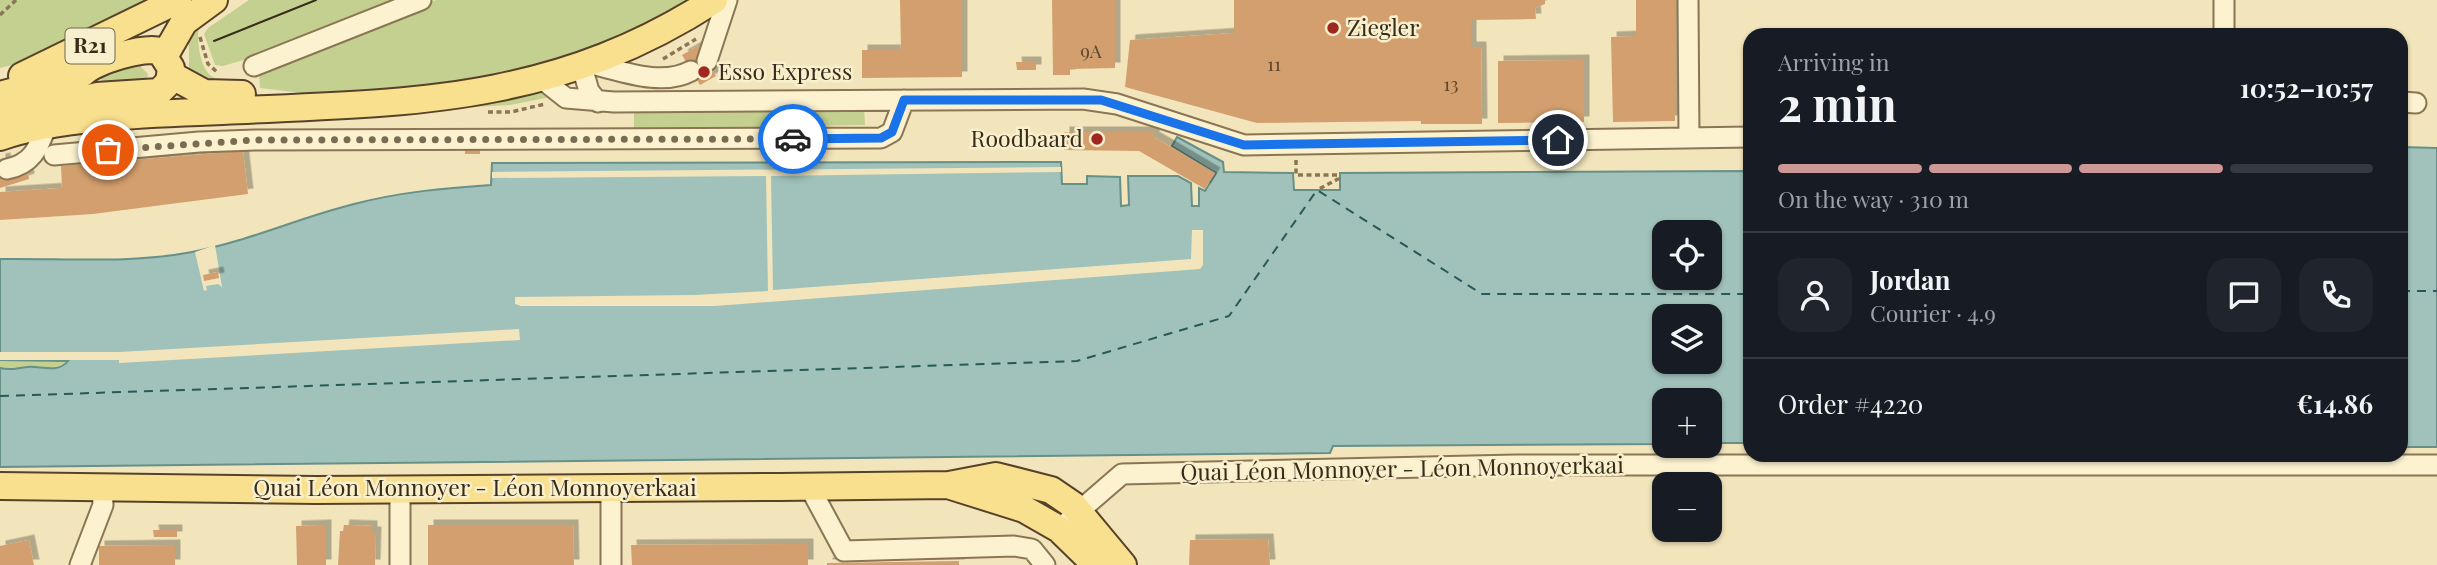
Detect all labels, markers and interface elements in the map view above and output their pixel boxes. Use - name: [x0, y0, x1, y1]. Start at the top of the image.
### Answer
- place label: Ziegler: [1347, 11, 1419, 42]
- marker: Ziegler: [1325, 20, 1341, 36]
- road number: R21: [66, 28, 114, 64]
- house number: 9A: [1080, 37, 1103, 63]
- text: Arriving in: [1778, 46, 1890, 77]
- house number: 11: [1267, 50, 1281, 76]
- place label: Esso Express: [718, 55, 852, 86]
- marker: Esso Express: [696, 64, 712, 80]
- house number: 13: [1443, 70, 1459, 96]
- text: 10:52–10:57: [2240, 70, 2373, 105]
- text: 2 min: [1778, 72, 1897, 134]
- courier: [758, 104, 828, 174]
- pin: [1528, 110, 1588, 170]
- pin: [78, 120, 138, 180]
- icon: car: [774, 120, 812, 158]
- icon: home: [1539, 121, 1577, 159]
- place label: Roodbaard: [971, 122, 1083, 153]
- icon: bag: [89, 131, 127, 169]
- marker: Roodbaard: [1089, 131, 1105, 147]
- text: On the way · 310 m: [1778, 183, 1969, 214]
- map controls: [1652, 220, 1722, 542]
- button: locate: [1652, 220, 1722, 290]
- button: person: [1778, 258, 1852, 332]
- button: chat: [2207, 258, 2281, 332]
- button: phone: [2299, 258, 2373, 332]
- text: Jordan: [1870, 262, 1950, 297]
- text: Courier · 4.9: [1870, 297, 1996, 328]
- button: layers: [1652, 304, 1722, 374]
- text: Order #4220: [1778, 386, 1923, 421]
- text: €14.86: [2297, 386, 2373, 421]
- button: +: [1652, 388, 1722, 458]
- street label: Quai Léon Monnoyer - Léon Monnoyerkaai: [1180, 448, 1624, 487]
- street label: Quai Léon Monnoyer - Léon Monnoyerkaai: [253, 471, 697, 502]
- button: −: [1652, 472, 1722, 542]

